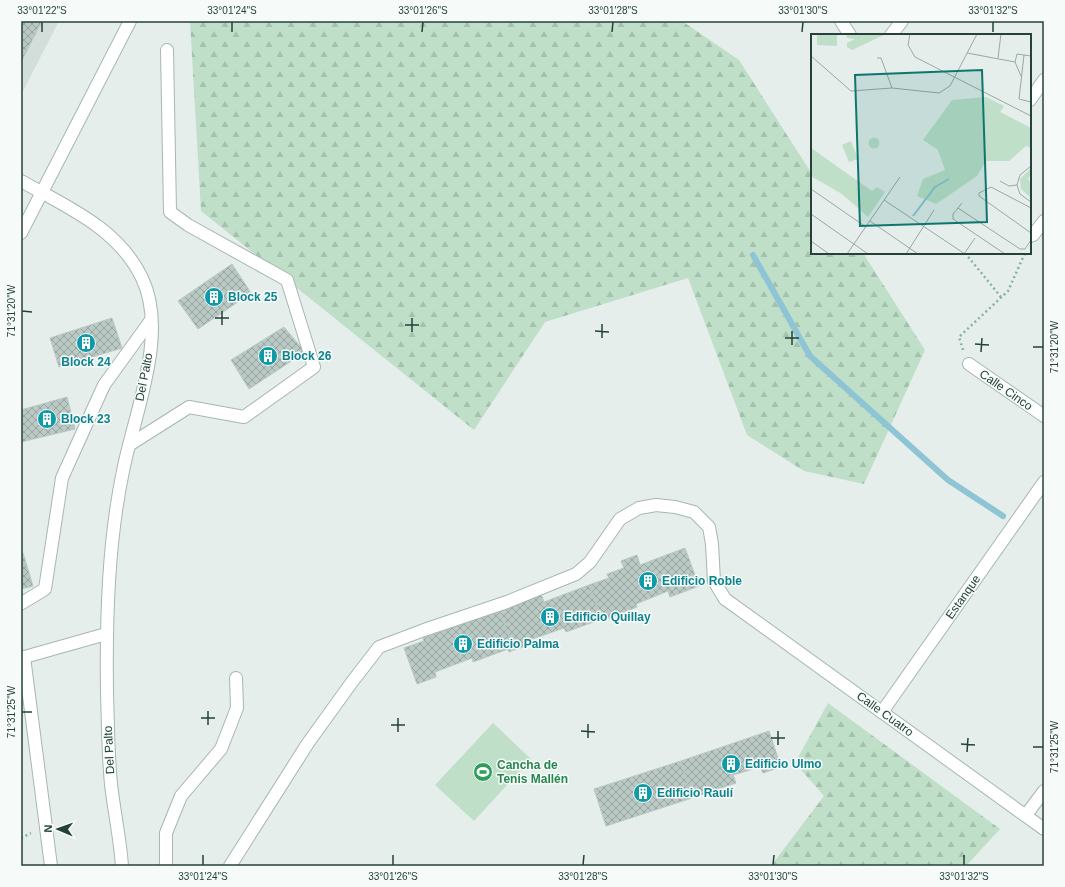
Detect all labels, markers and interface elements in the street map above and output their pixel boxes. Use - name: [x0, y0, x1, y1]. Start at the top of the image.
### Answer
- text: 33°01'22"S: [17, 5, 67, 16]
- text: 33°01'24"S: [207, 5, 257, 16]
- text: 33°01'26"S: [398, 5, 448, 16]
- text: 33°01'28"S: [588, 5, 638, 16]
- text: 33°01'30"S: [778, 5, 828, 16]
- text: 33°01'32"S: [968, 5, 1018, 16]
- inset map: [811, 34, 1031, 254]
- text: 71°31'20"W: [6, 284, 17, 337]
- building icon: Block 25: [203, 286, 225, 308]
- place label: Block 25: [228, 290, 278, 304]
- text: 71°31'20"W: [1049, 320, 1060, 373]
- building icon: Block 24: [75, 332, 97, 354]
- building icon: Block 26: [257, 345, 279, 367]
- place label: Block 26: [282, 349, 332, 363]
- street label: Del Palto: [132, 351, 156, 402]
- place label: Block 24: [61, 355, 111, 369]
- street label: Calle Cinco: [977, 367, 1035, 414]
- building icon: Block 23: [36, 408, 58, 430]
- place label: Block 23: [61, 412, 111, 426]
- building icon: Edificio Roble: [637, 570, 659, 592]
- street label: Estanque: [943, 572, 983, 622]
- place label: Edificio Roble: [662, 574, 742, 588]
- building icon: Edificio Quillay: [539, 606, 561, 628]
- place label: Edificio Quillay: [564, 610, 651, 624]
- building icon: Edificio Palma: [452, 633, 474, 655]
- place label: Edificio Palma: [477, 637, 559, 651]
- text: 71°31'25"W: [6, 685, 17, 738]
- street label: Calle Cuatro: [854, 689, 916, 739]
- text: 71°31'25"W: [1049, 720, 1060, 773]
- street label: Del Palto: [101, 725, 117, 775]
- building icon: Edificio Ulmo: [720, 753, 742, 775]
- place label: Edificio Ulmo: [745, 757, 822, 771]
- place label: Cancha de Tenis Mallén: [497, 758, 568, 786]
- sports icon: Cancha de Tenis Mallén: [472, 761, 494, 783]
- building icon: Edificio Raulí: [632, 782, 654, 804]
- place label: Edificio Raulí: [657, 786, 734, 800]
- north arrow: [38, 809, 78, 849]
- text: N: [42, 824, 54, 833]
- text: 33°01'24"S: [178, 871, 228, 882]
- text: 33°01'26"S: [368, 871, 418, 882]
- text: 33°01'28"S: [558, 871, 608, 882]
- text: 33°01'30"S: [748, 871, 798, 882]
- text: 33°01'32"S: [939, 871, 989, 882]

